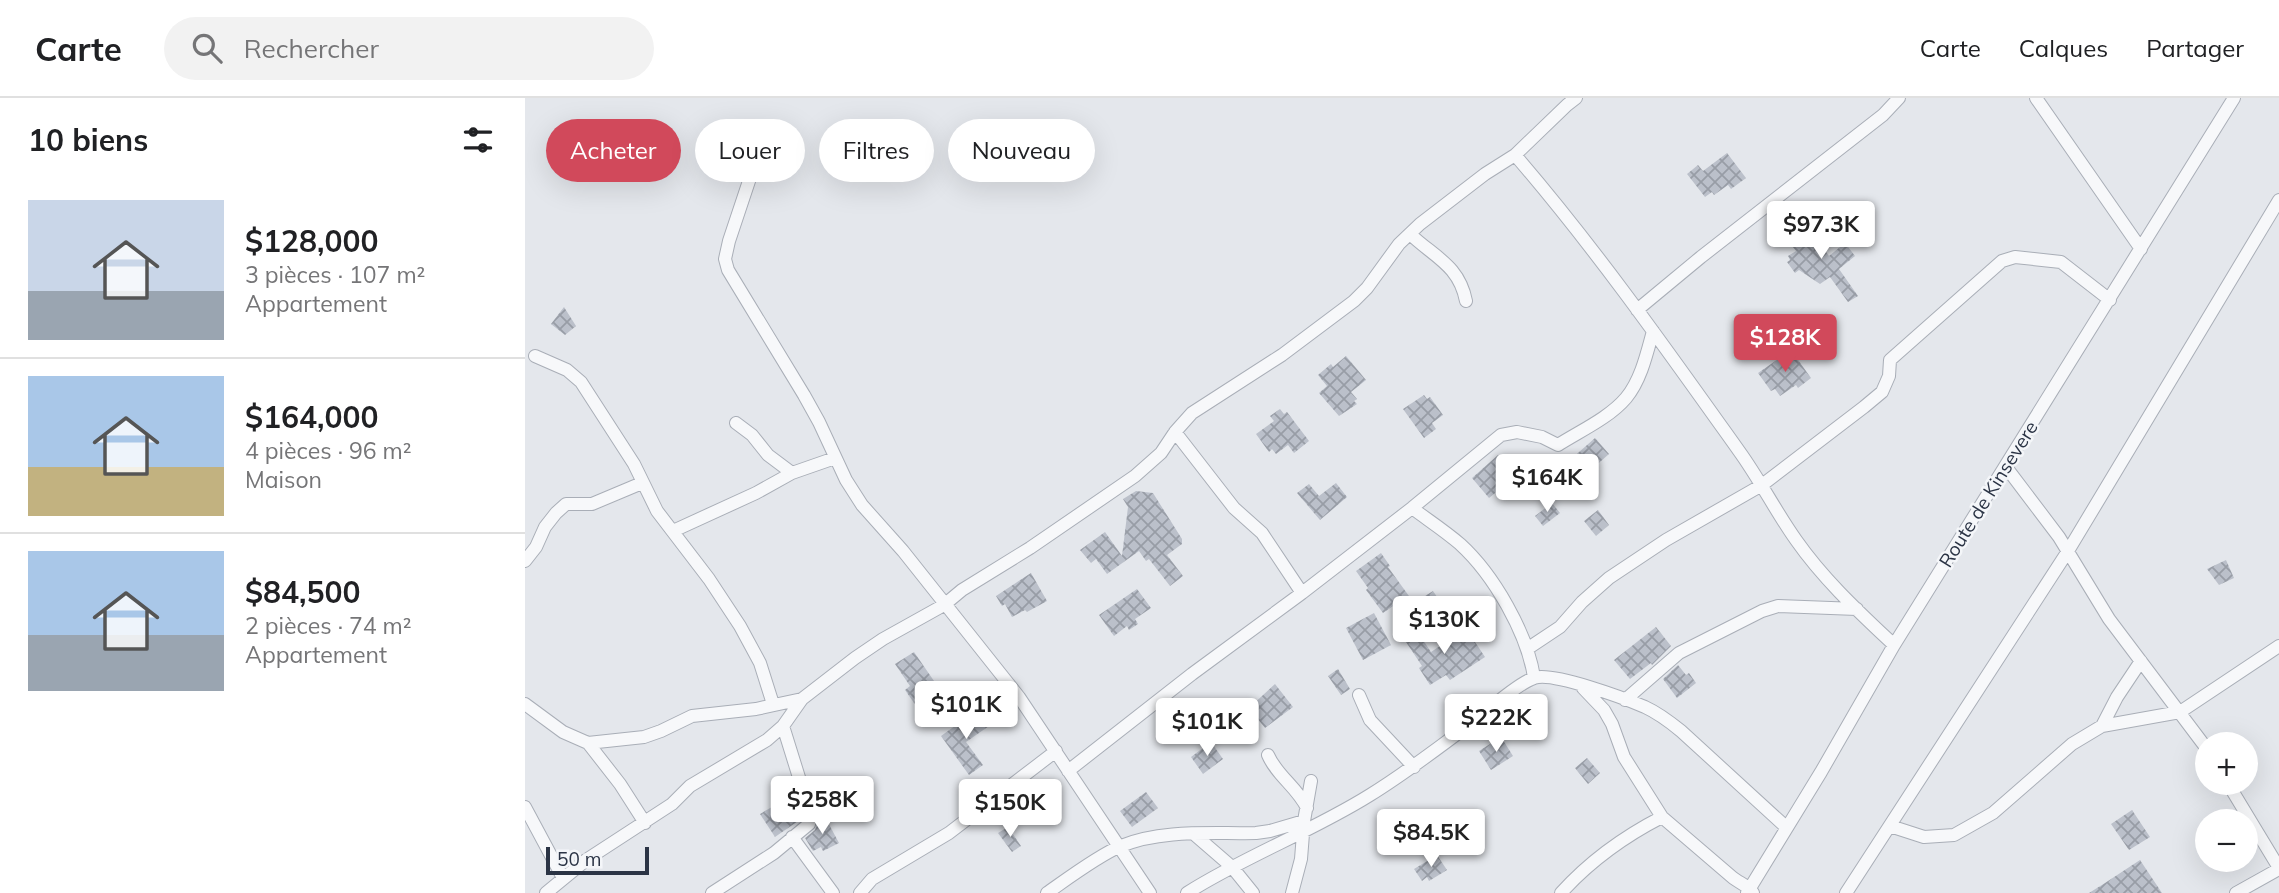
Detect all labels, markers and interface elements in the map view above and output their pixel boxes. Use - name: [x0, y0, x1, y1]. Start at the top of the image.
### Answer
- search box: [164, 17, 654, 80]
- text: Carte: [35, 28, 122, 69]
- icon: search: [188, 29, 226, 67]
- text: Rechercher: [244, 32, 379, 65]
- text: Carte: [1920, 33, 1981, 63]
- text: Calques: [2019, 33, 2108, 63]
- text: Partager: [2146, 33, 2244, 63]
- chip: Acheter: [546, 119, 681, 182]
- chip: Louer: [695, 119, 805, 182]
- chip: Filtres: [819, 119, 934, 182]
- chip: Nouveau: [948, 119, 1095, 182]
- text: 10 biens: [28, 121, 148, 159]
- icon: filters: [459, 121, 497, 159]
- pin: $97.3K: [1764, 202, 1878, 261]
- text: $97.3K: [1783, 209, 1859, 238]
- text: $128,000: [245, 222, 378, 260]
- icon: home: [84, 228, 168, 312]
- text: 3 pièces · 107 m²: [245, 260, 425, 289]
- text: Appartement: [245, 289, 387, 318]
- pin: $128K: [1736, 314, 1834, 374]
- text: $128K: [1750, 322, 1820, 351]
- text: $164,000: [245, 398, 378, 436]
- icon: home: [84, 404, 168, 488]
- street label: Route de Kinsevere: [1933, 416, 2043, 572]
- text: 4 pièces · 96 m²: [245, 436, 412, 465]
- pin: $164K: [1498, 454, 1596, 514]
- text: $164K: [1512, 462, 1582, 491]
- text: Maison: [245, 465, 322, 494]
- text: $84,500: [245, 573, 360, 611]
- icon: home: [84, 579, 168, 663]
- pin: $130K: [1395, 596, 1493, 656]
- text: $130K: [1409, 604, 1479, 633]
- text: 2 pièces · 74 m²: [245, 611, 412, 640]
- text: Appartement: [245, 640, 387, 669]
- pin: $101K: [917, 682, 1015, 741]
- text: $101K: [931, 689, 1001, 718]
- pin: $222K: [1447, 694, 1545, 754]
- pin: $101K: [1158, 698, 1256, 758]
- text: $222K: [1461, 702, 1531, 731]
- text: $101K: [1172, 706, 1242, 735]
- map controls: [2195, 732, 2258, 872]
- button: +: [2195, 732, 2258, 795]
- pin: $258K: [773, 776, 871, 836]
- pin: $150K: [961, 780, 1059, 839]
- text: $258K: [787, 784, 857, 813]
- text: $150K: [975, 787, 1045, 816]
- button: −: [2195, 809, 2258, 872]
- pin: $84.5K: [1374, 810, 1488, 869]
- text: $84.5K: [1393, 817, 1469, 846]
- scale bar: [546, 844, 649, 876]
- text: 50 m: [557, 847, 601, 871]

